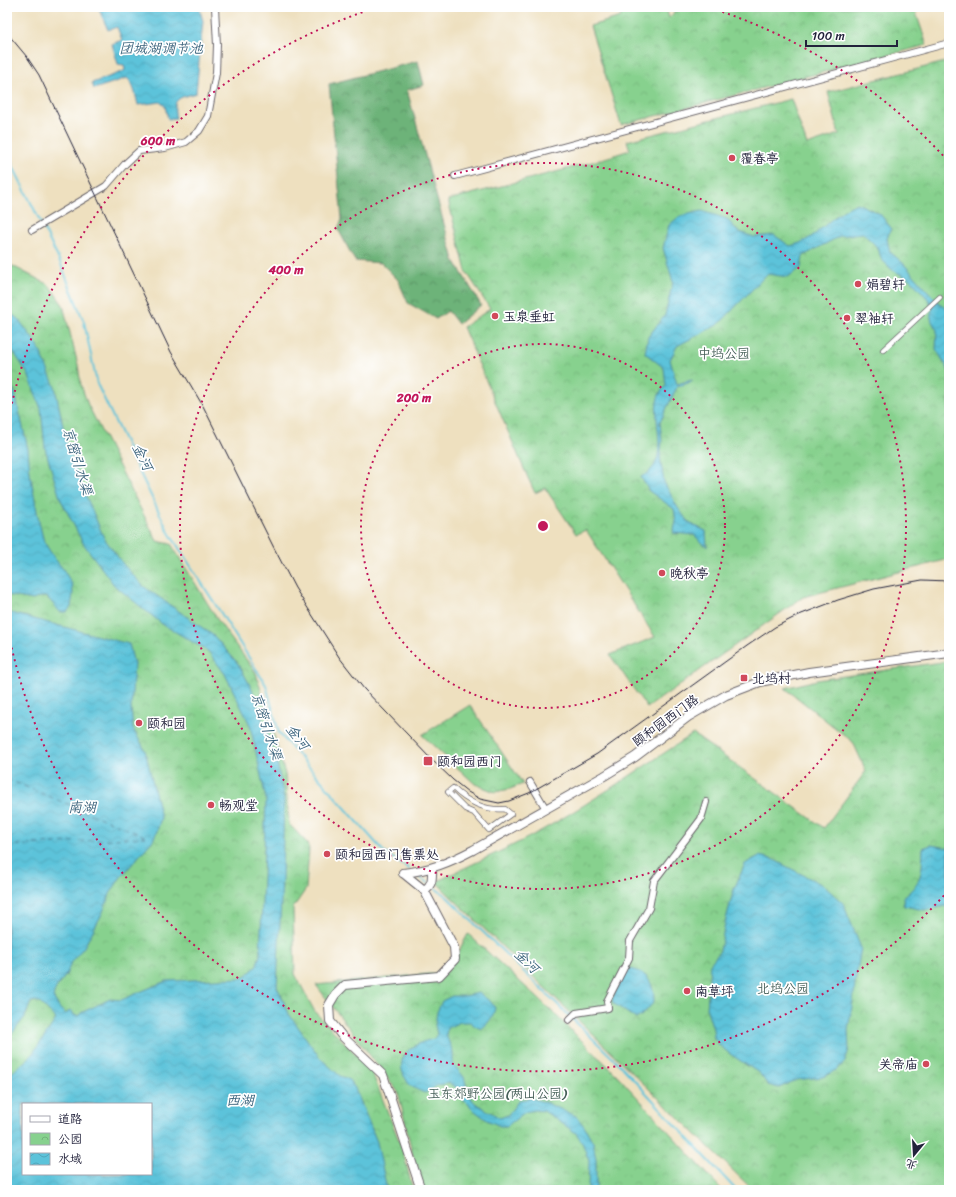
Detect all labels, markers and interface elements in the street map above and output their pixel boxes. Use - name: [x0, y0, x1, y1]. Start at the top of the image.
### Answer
- scale bar: [806, 22, 897, 48]
- text: 100 m: [812, 25, 845, 47]
- water label: 团城湖调节池: [119, 36, 204, 61]
- text: 600 m: [140, 130, 176, 152]
- place label: 覆春亭: [740, 147, 779, 170]
- marker: 覆春亭: [727, 153, 737, 163]
- text: 400 m: [267, 259, 304, 281]
- place label: 娟碧轩: [866, 273, 905, 296]
- marker: 娟碧轩: [853, 279, 863, 289]
- place label: 玉泉垂虹: [503, 305, 555, 328]
- place label: 翠袖轩: [855, 307, 894, 330]
- marker: 玉泉垂虹: [490, 311, 500, 321]
- marker: 翠袖轩: [842, 313, 852, 323]
- park label: 中坞公园: [698, 342, 750, 365]
- text: 200 m: [396, 387, 432, 409]
- water label: 京密引水渠: [55, 424, 100, 499]
- water label: 金河: [125, 439, 161, 477]
- centre of rings: [536, 519, 550, 533]
- place label: 晚秋亭: [670, 562, 709, 585]
- marker: 晚秋亭: [657, 568, 667, 578]
- place label: 北坞村: [752, 667, 791, 690]
- marker: 北坞村: [739, 673, 749, 683]
- street label: 颐和园西门路: [627, 688, 704, 753]
- water label: 京密引水渠: [244, 689, 290, 764]
- place label: 颐和园: [147, 712, 186, 735]
- marker: 颐和园: [134, 718, 144, 728]
- water label: 金河: [279, 719, 317, 758]
- place label: 颐和园西门: [437, 750, 502, 773]
- marker: 颐和园西门: [422, 755, 434, 767]
- place label: 畅观堂: [219, 794, 258, 817]
- water label: 南湖: [68, 795, 98, 820]
- marker: 畅观堂: [206, 800, 216, 810]
- place label: 颐和园西门售票处: [335, 843, 439, 866]
- marker: 颐和园西门售票处: [322, 849, 332, 859]
- water label: 金河: [508, 943, 547, 981]
- park label: 北坞公园: [757, 977, 809, 1000]
- place label: 南草坪: [695, 980, 734, 1003]
- marker: 南草坪: [682, 986, 692, 996]
- place label: 关帝庙: [879, 1053, 918, 1076]
- marker: 关帝庙: [921, 1059, 931, 1069]
- park label: 玉东郊野公园(两山公园): [427, 1082, 568, 1105]
- water label: 西湖: [226, 1088, 256, 1113]
- legend: [22, 1103, 152, 1175]
- text: 道路: [58, 1108, 82, 1130]
- text: 公园: [58, 1128, 82, 1150]
- north arrow: [894, 1135, 934, 1175]
- text: 水域: [58, 1148, 82, 1170]
- text: 北: [903, 1153, 919, 1175]

